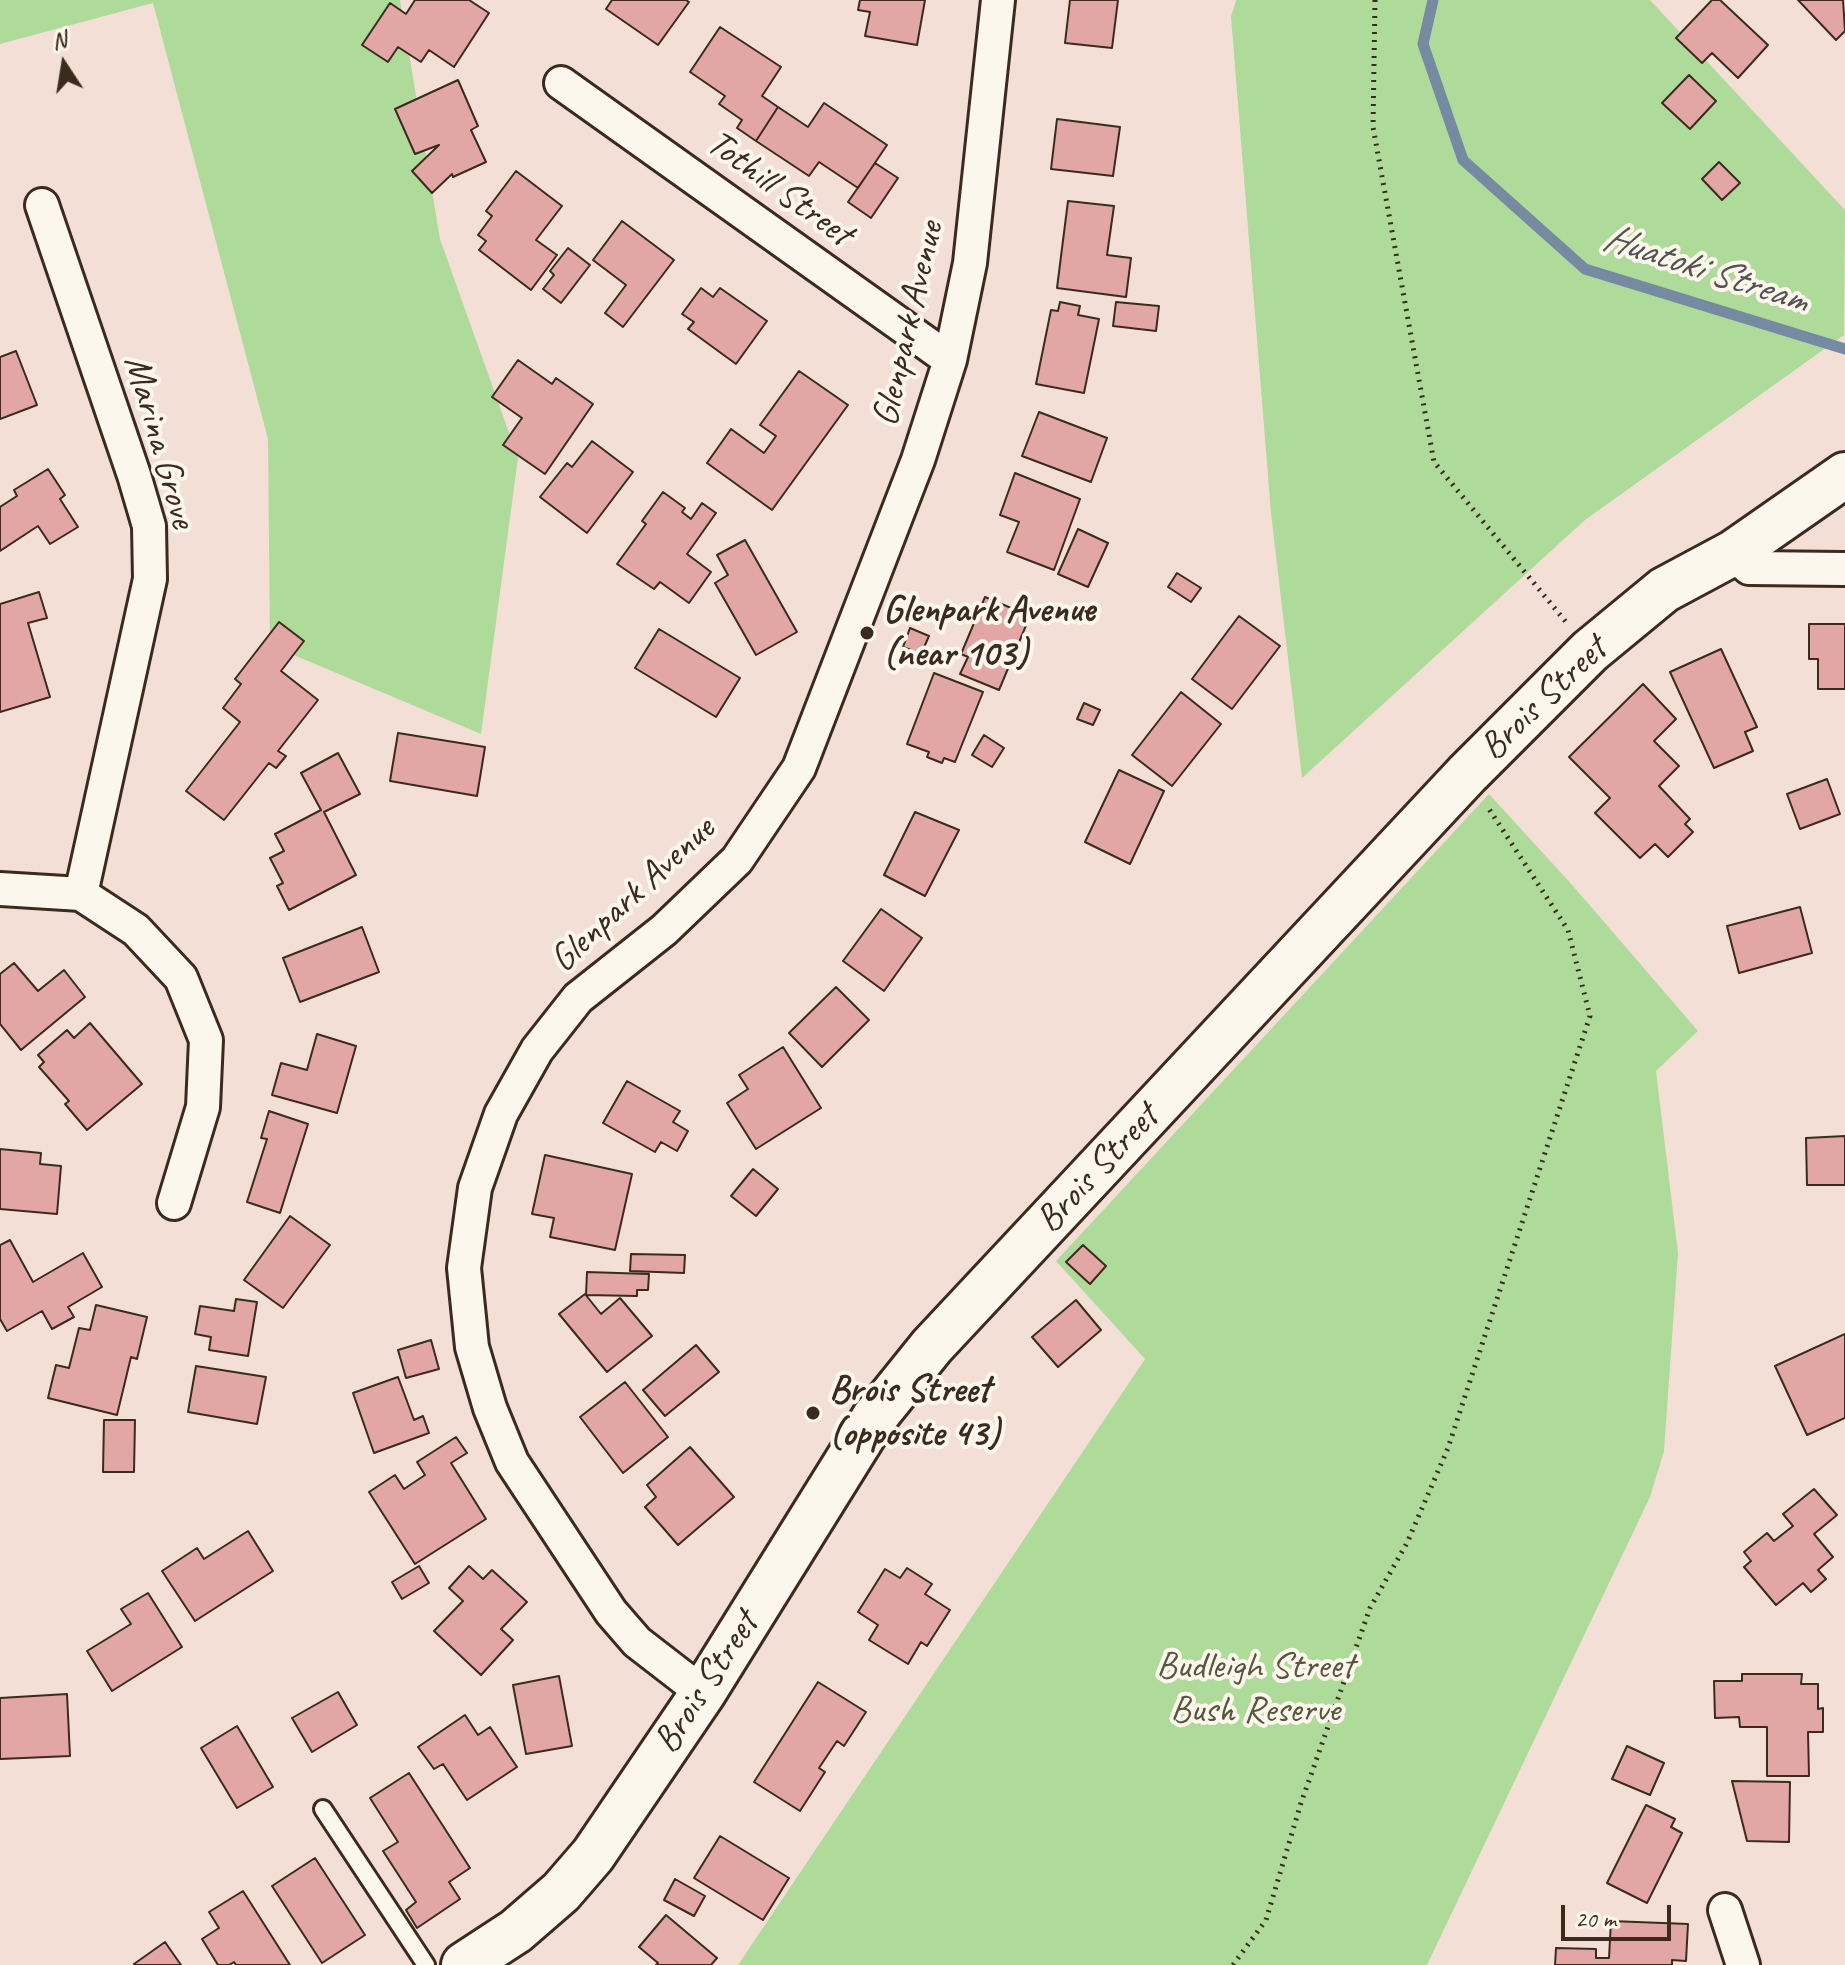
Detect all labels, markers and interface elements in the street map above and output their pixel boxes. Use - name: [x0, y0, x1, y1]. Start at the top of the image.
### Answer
- north arrow: [24, 24, 104, 104]
- text: N: [49, 25, 69, 56]
- street label: Tothill Street: [697, 121, 861, 257]
- water label: Huatoki Stream: [1597, 214, 1813, 326]
- street label: Glenpark Avenue: [863, 217, 955, 431]
- street label: Marina Grove: [113, 351, 205, 533]
- place label: Glenpark Avenue (near 103): [883, 588, 1095, 678]
- marker: Glenpark Avenue (near 103): [858, 624, 876, 642]
- street label: Brois Street: [1471, 627, 1617, 771]
- street label: Glenpark Avenue: [541, 807, 725, 983]
- street label: Brois Street: [1027, 1095, 1169, 1243]
- place label: Brois Street (opposite 43): [829, 1368, 1000, 1458]
- marker: Brois Street (opposite 43): [804, 1404, 822, 1422]
- street label: Brois Street: [645, 1604, 769, 1762]
- park label: Budleigh Street Bush Reserve: [1156, 1644, 1354, 1734]
- scale bar: [1565, 1889, 1675, 1939]
- text: 20 m: [1575, 1904, 1616, 1934]

